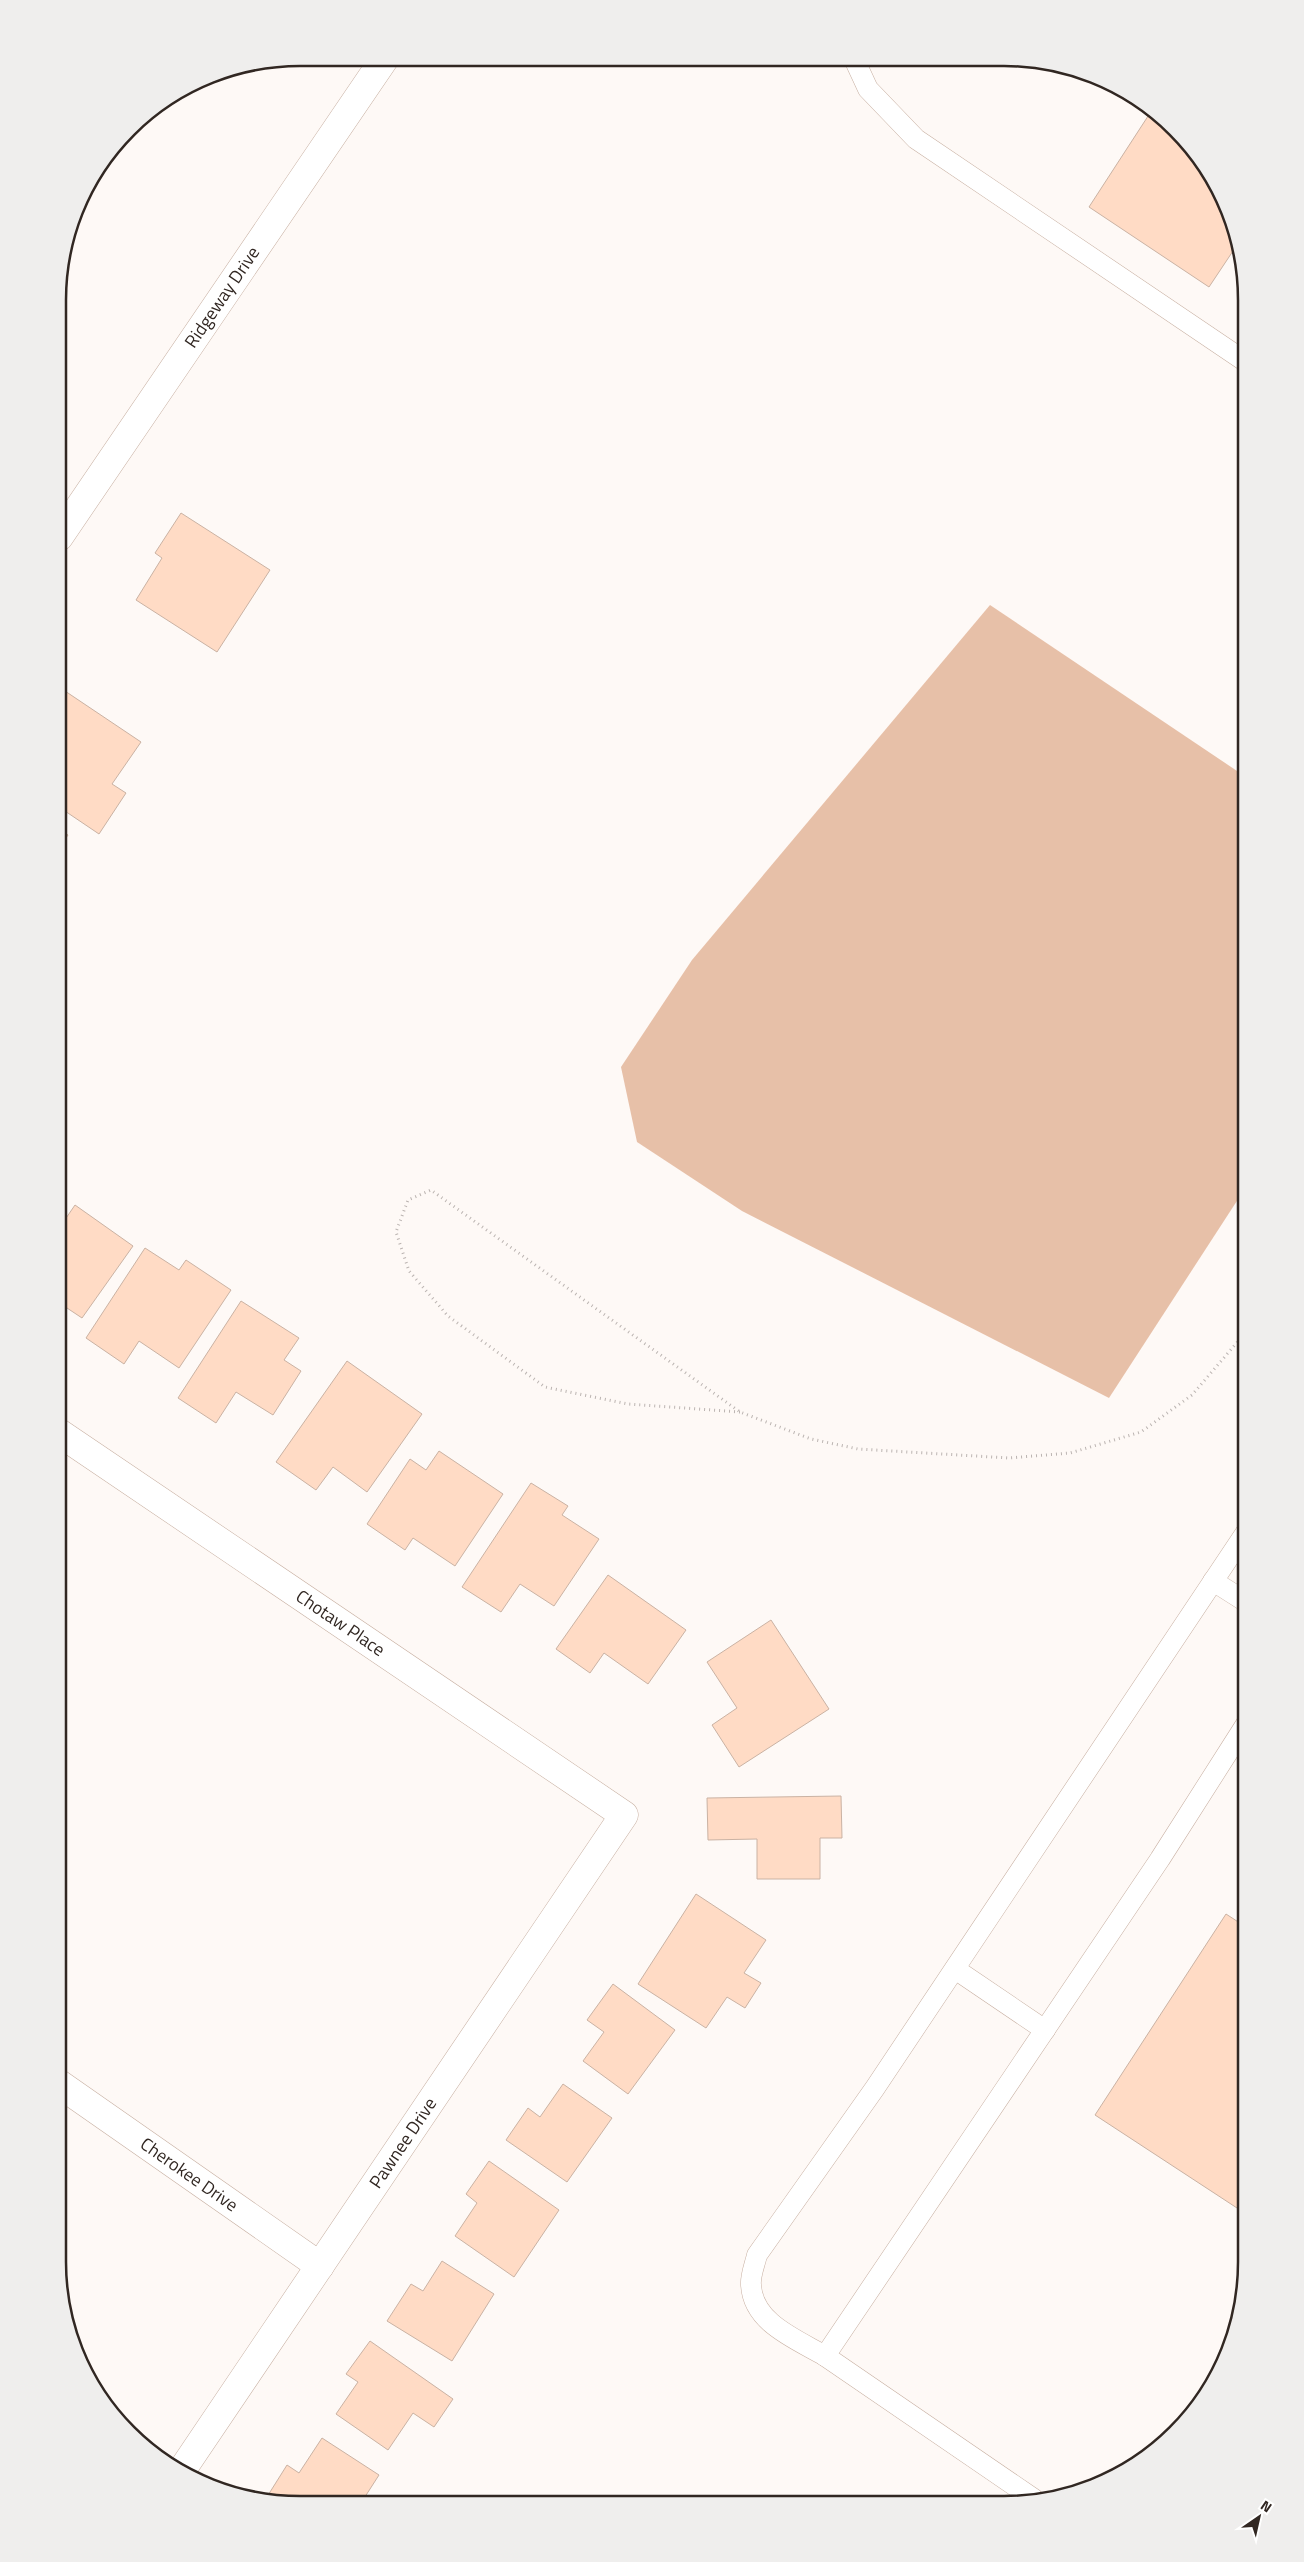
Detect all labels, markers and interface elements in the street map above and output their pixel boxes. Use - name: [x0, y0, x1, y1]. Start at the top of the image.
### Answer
- street label: Ridgeway Drive: [178, 241, 266, 353]
- street label: Chotaw Place: [291, 1583, 391, 1663]
- street label: Pawnee Drive: [362, 2092, 443, 2194]
- street label: Cherokee Drive: [135, 2130, 244, 2218]
- north arrow: [1234, 2492, 1284, 2542]
- text: N: [1257, 2494, 1276, 2517]

